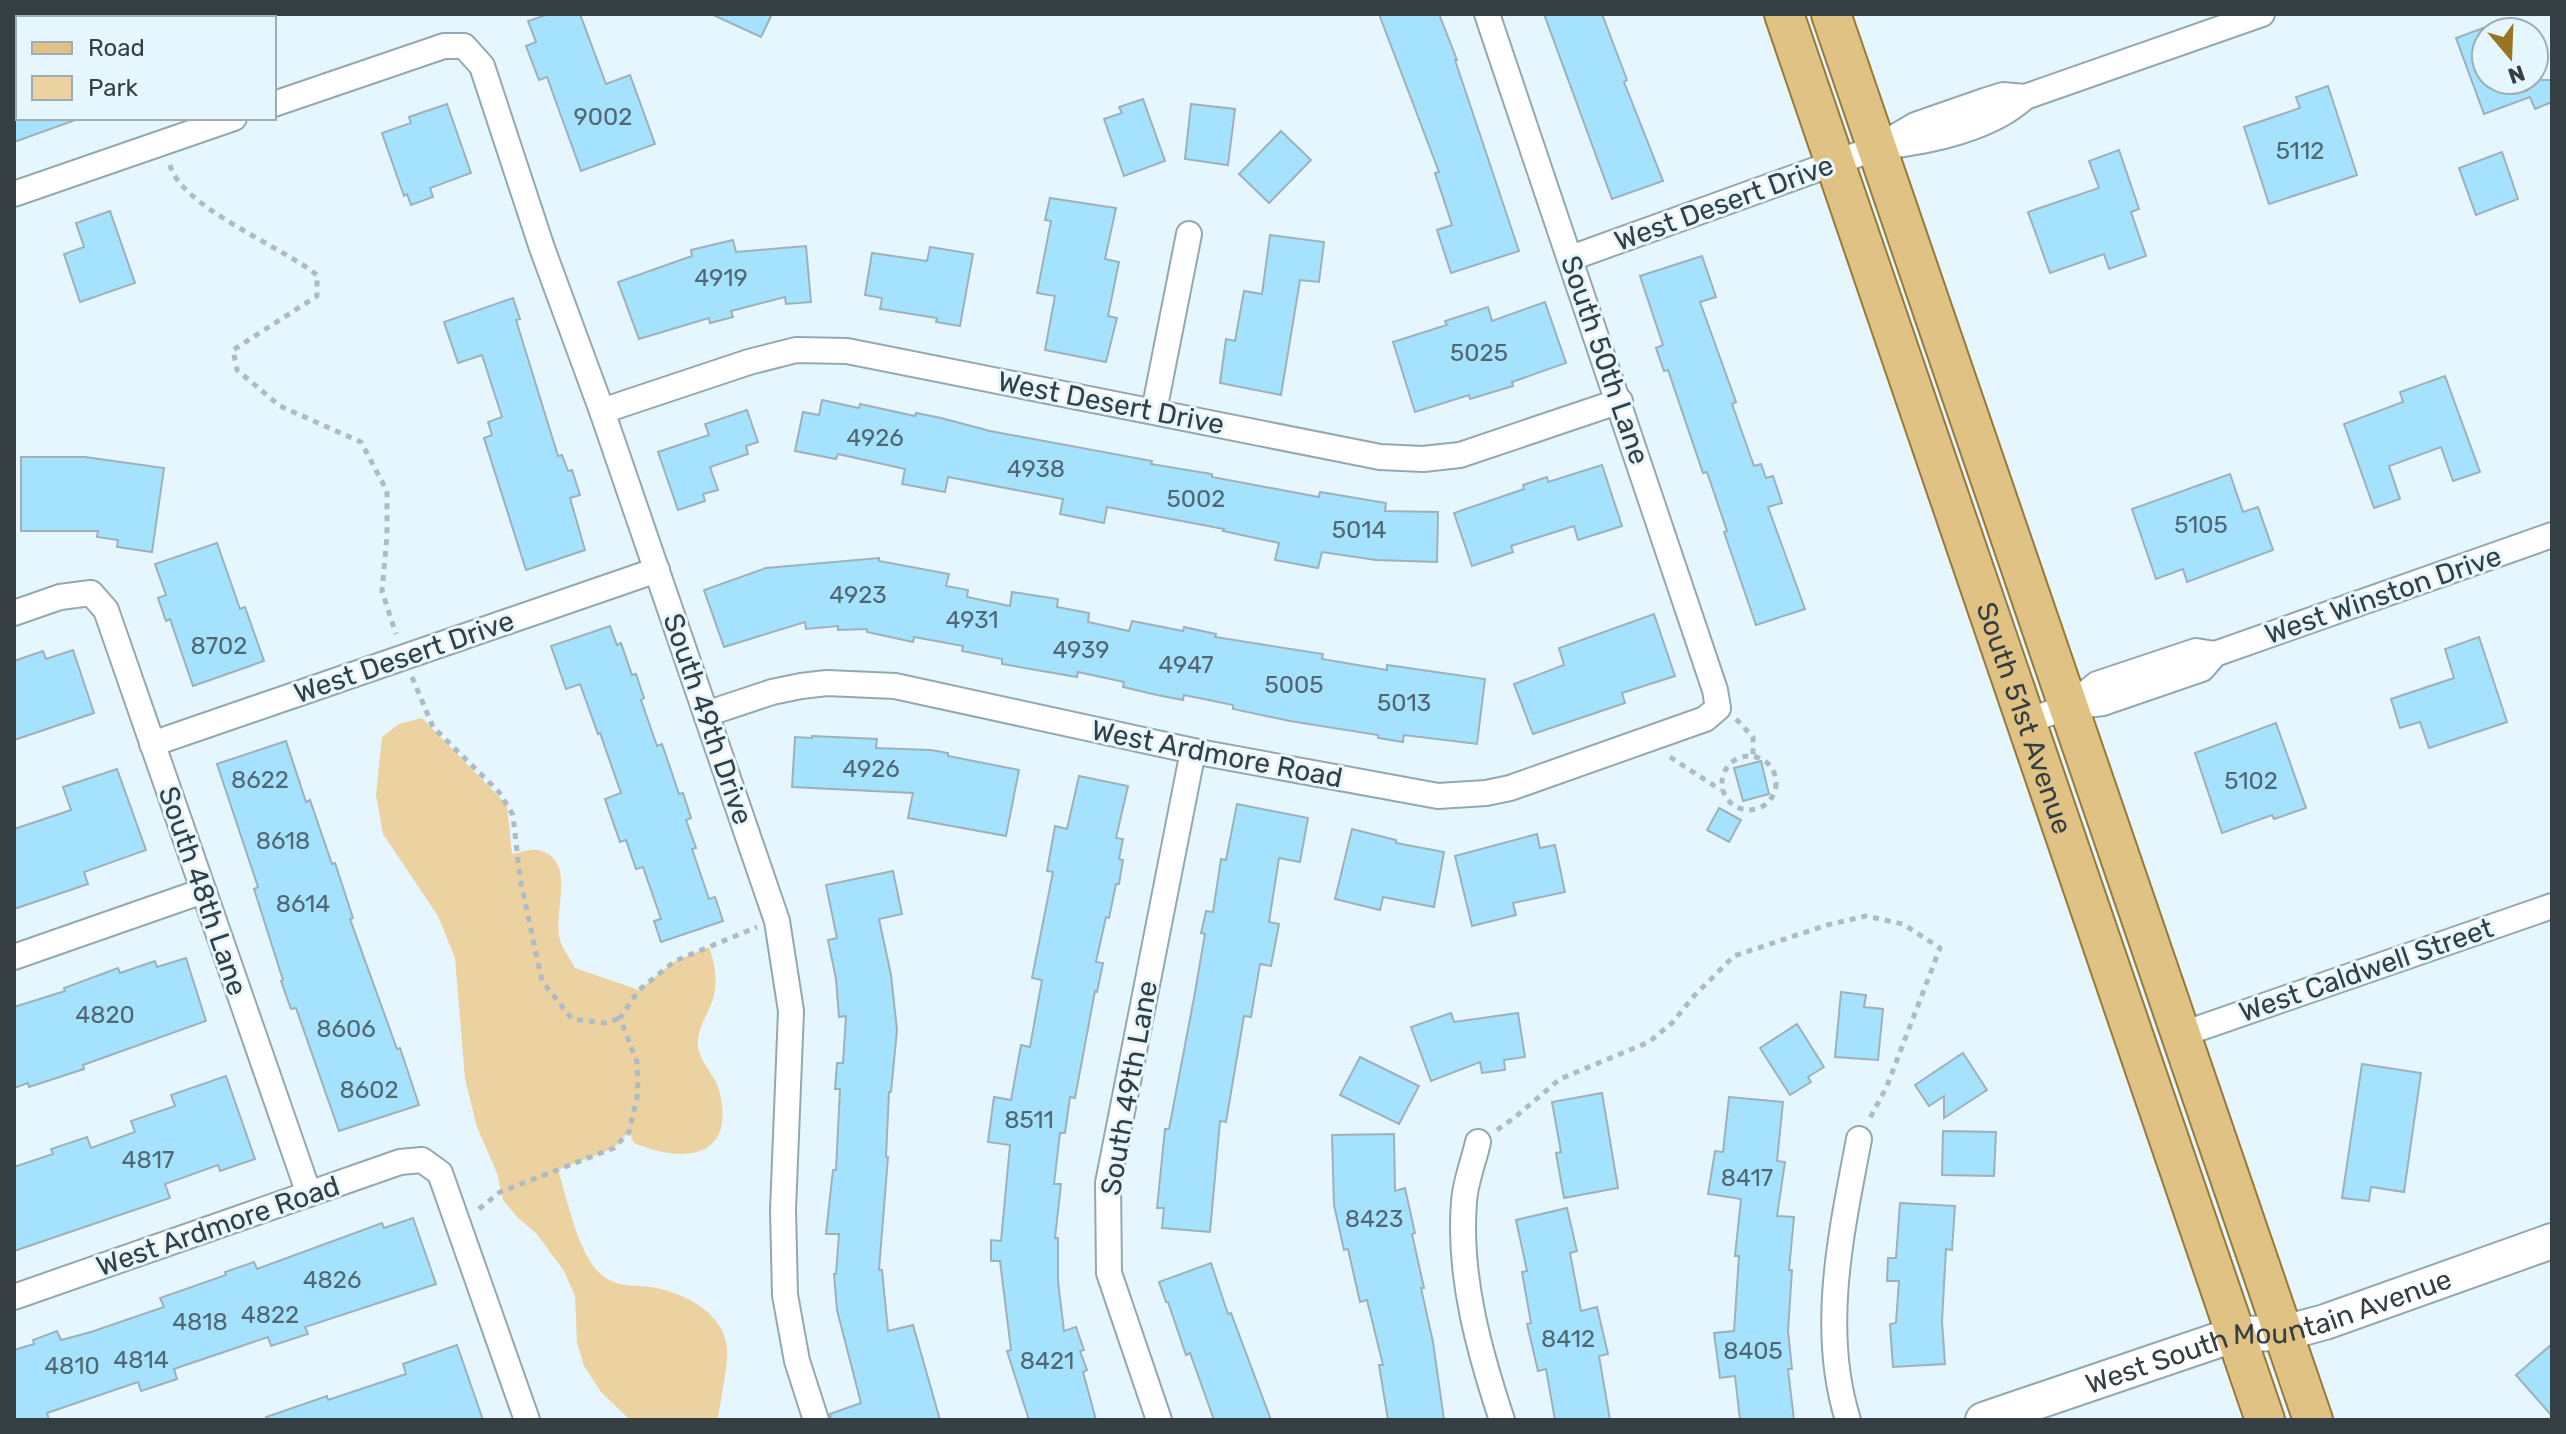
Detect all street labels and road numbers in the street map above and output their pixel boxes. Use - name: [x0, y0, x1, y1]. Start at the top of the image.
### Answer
- street label: West Desert Drive: [1610, 148, 1838, 258]
- street label: South 50th Lane: [1554, 251, 1656, 469]
- street label: West Desert Drive: [995, 365, 1227, 441]
- street label: West Winston Drive: [2260, 539, 2506, 651]
- street label: South 51st Avenue: [1970, 598, 2080, 838]
- street label: West Desert Drive: [290, 604, 518, 710]
- street label: South 49th Drive: [656, 609, 760, 829]
- street label: West Ardmore Road: [1089, 713, 1345, 795]
- street label: South 48th Lane: [152, 782, 254, 1000]
- street label: West Caldwell Street: [2235, 911, 2497, 1029]
- street label: South 49th Lane: [1094, 978, 1164, 1198]
- street label: West Ardmore Road: [92, 1169, 344, 1283]
- street label: West South Mountain Avenue: [2081, 1262, 2456, 1400]

